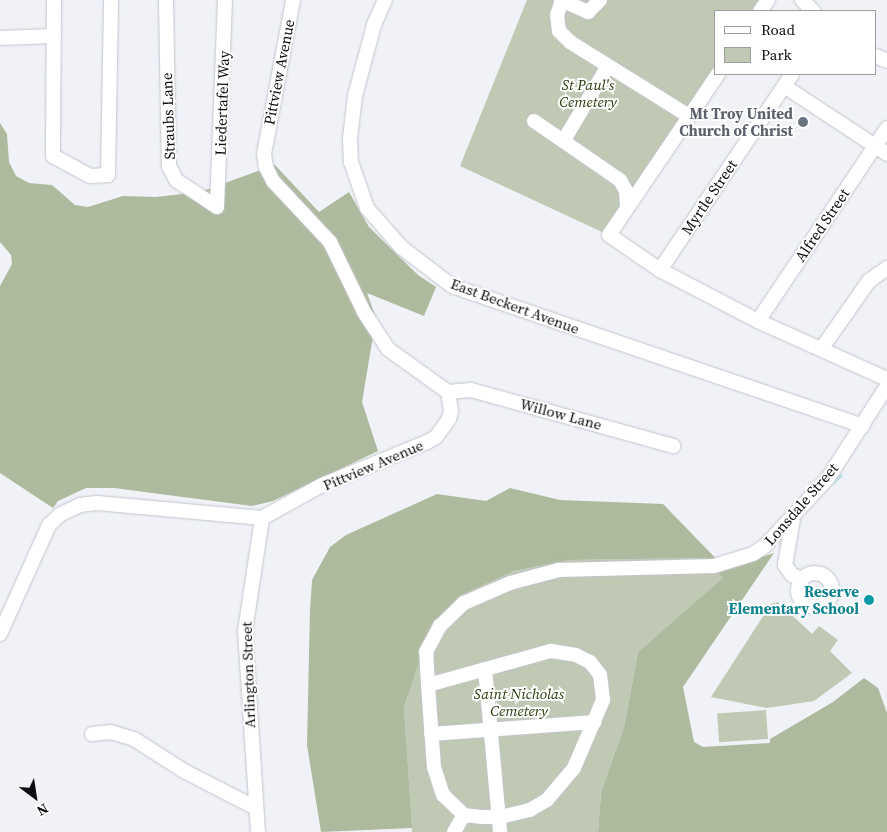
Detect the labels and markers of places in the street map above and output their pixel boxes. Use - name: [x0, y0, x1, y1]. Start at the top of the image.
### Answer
- place label: Mt Troy United Church of Christ: [679, 104, 793, 139]
- marker: Mt Troy United Church of Christ: [797, 116, 809, 128]
- place label: Reserve Elementary School: [729, 582, 859, 617]
- marker: Reserve Elementary School: [863, 594, 875, 606]

